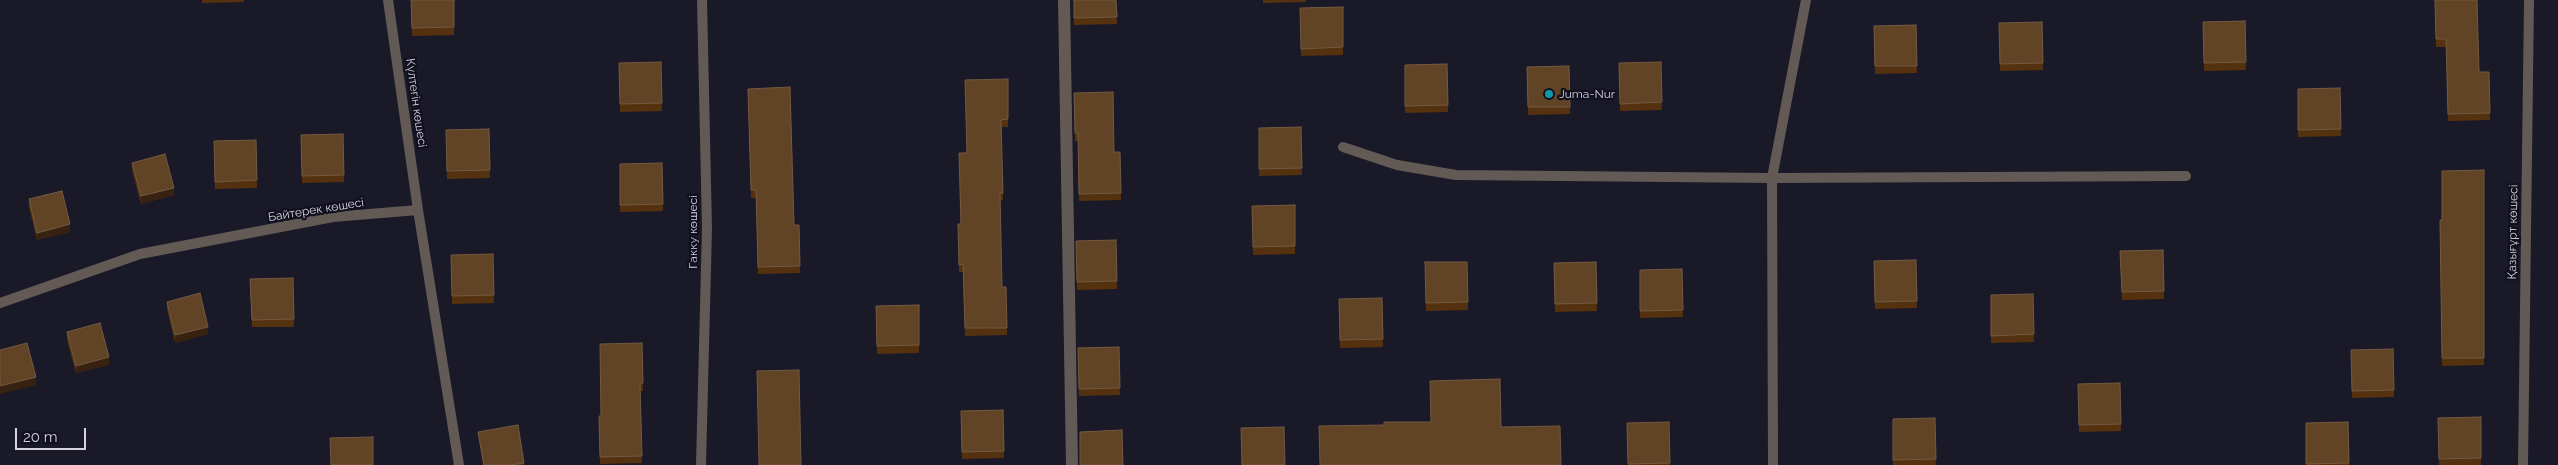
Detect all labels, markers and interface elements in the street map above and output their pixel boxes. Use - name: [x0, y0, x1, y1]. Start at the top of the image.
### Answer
- street label: Күлтегін көшесі: [403, 58, 429, 148]
- place label: Juma-Nur: [1559, 87, 1615, 101]
- marker: Juma-Nur: [1543, 88, 1555, 100]
- street label: Қазығұрт көшесі: [2505, 185, 2521, 279]
- street label: Байтерек көшесі: [267, 195, 365, 225]
- street label: Гакку көшесі: [686, 195, 700, 269]
- scale bar: [18, 418, 89, 450]
- text: 20 m: [23, 428, 58, 446]

